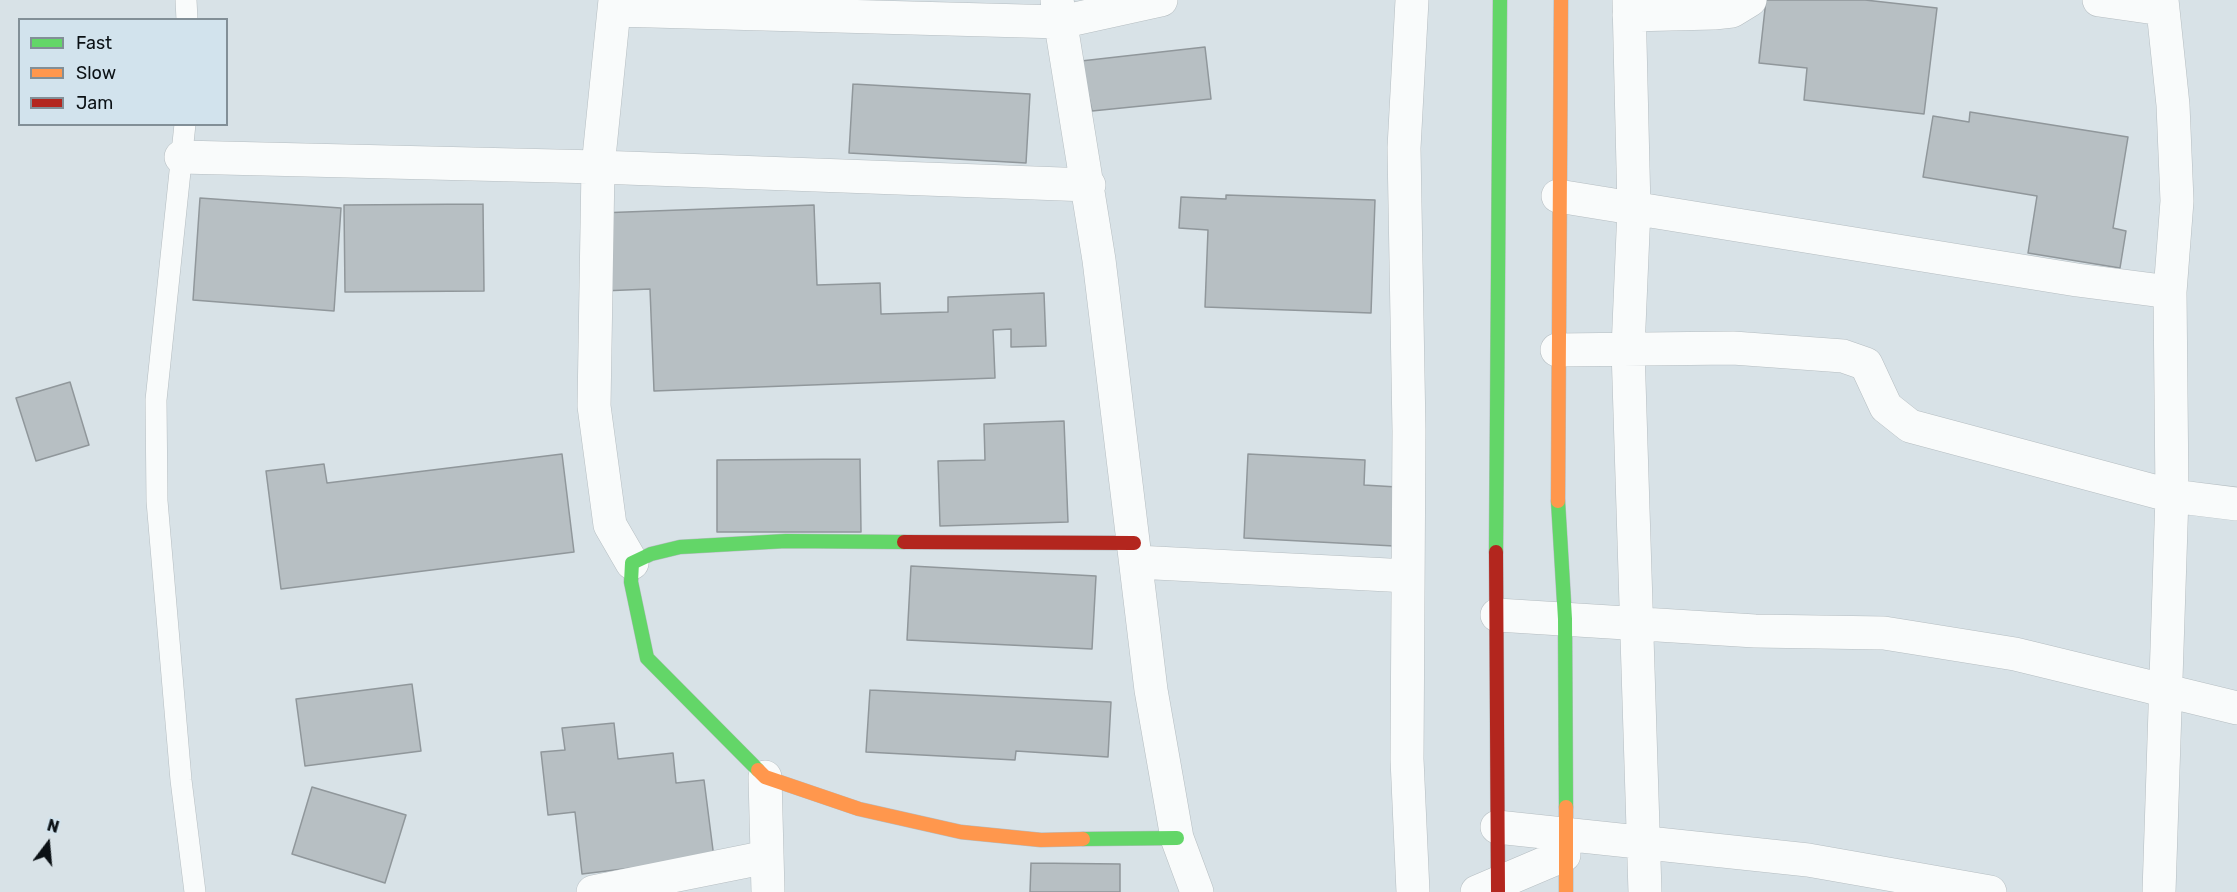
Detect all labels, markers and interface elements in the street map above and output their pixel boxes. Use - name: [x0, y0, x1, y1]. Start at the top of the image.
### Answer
- legend: [18, 18, 228, 126]
- text: Fast: [76, 32, 112, 54]
- text: Slow: [76, 62, 116, 84]
- text: Jam: [76, 92, 113, 114]
- north arrow: [18, 814, 78, 874]
- text: N: [45, 815, 61, 837]

